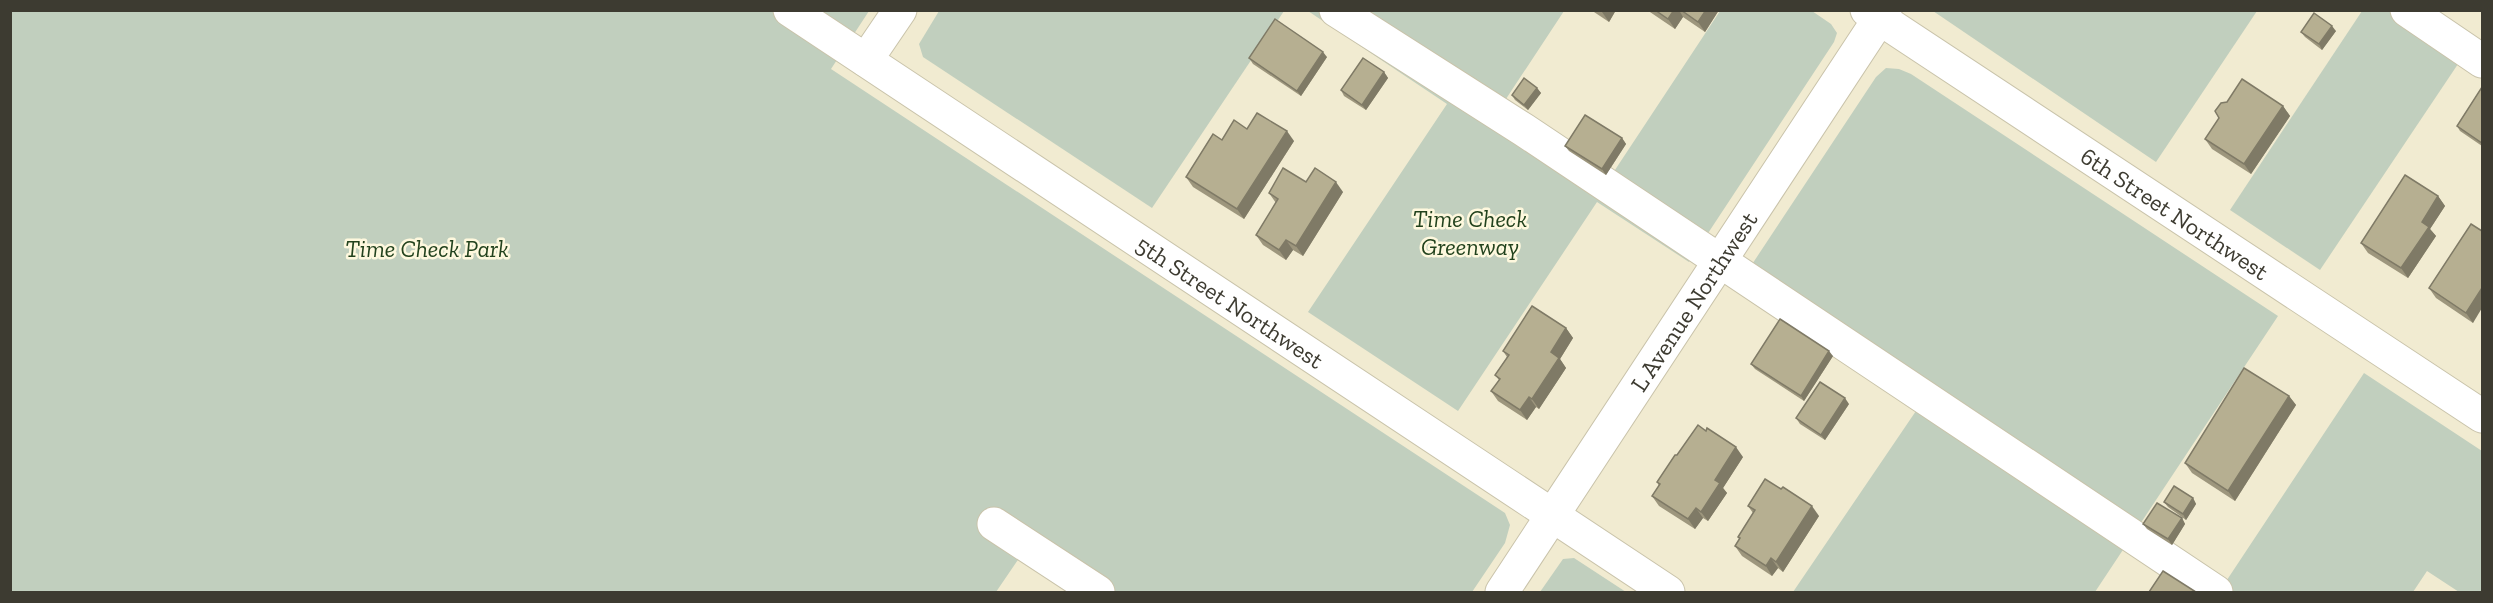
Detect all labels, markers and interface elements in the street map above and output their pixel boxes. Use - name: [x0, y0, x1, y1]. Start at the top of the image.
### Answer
- street label: 6th Street Northwest: [2075, 141, 2275, 286]
- park label: Time Check Greenway: [1413, 204, 1527, 261]
- street label: L Avenue Northwest: [1624, 206, 1763, 397]
- street label: 5th Street Northwest: [1131, 229, 1329, 374]
- park label: Time Check Park: [345, 234, 509, 263]

